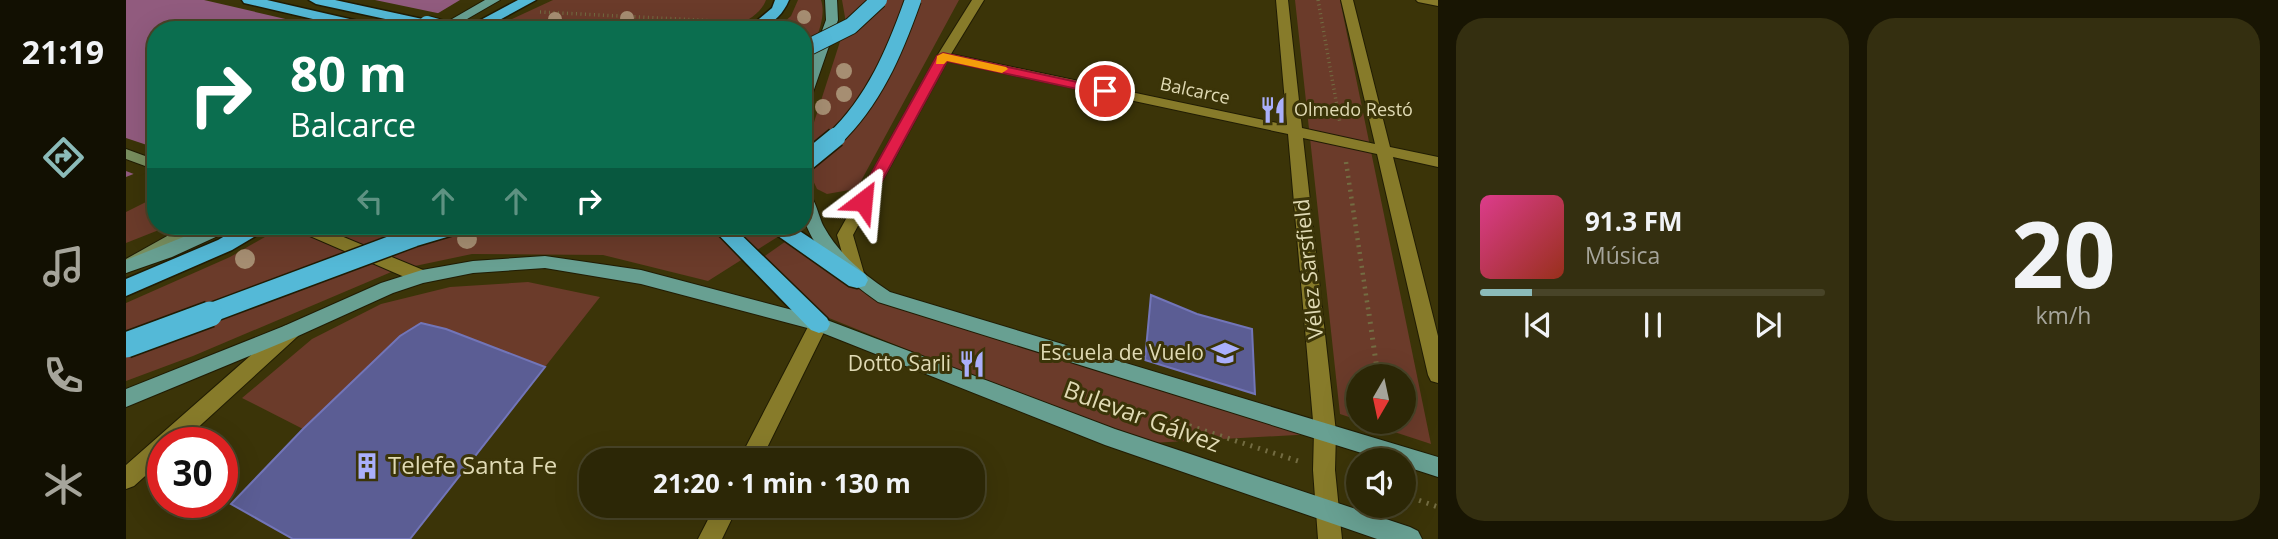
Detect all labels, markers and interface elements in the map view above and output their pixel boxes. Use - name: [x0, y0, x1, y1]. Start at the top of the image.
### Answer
- text: 21:19: [22, 30, 104, 73]
- text: 80 m: [290, 40, 407, 106]
- icon: right: [175, 49, 266, 140]
- pin: [1075, 61, 1135, 121]
- street label: Balcarce: [1158, 71, 1232, 109]
- icon: arrive: [1086, 72, 1124, 110]
- restaurant icon: Olmedo Restó: [1258, 95, 1288, 125]
- place label: Olmedo Restó: [1294, 97, 1413, 121]
- text: Balcarce: [290, 103, 416, 146]
- icon: directions: [39, 133, 88, 182]
- position arrow: [826, 164, 900, 238]
- icon: left: [351, 182, 389, 220]
- icon: ahead: [424, 182, 462, 220]
- icon: ahead: [497, 182, 535, 220]
- icon: right: [570, 182, 608, 220]
- text: 20: [2011, 191, 2116, 315]
- street label: Vélez Sarsfield: [1287, 198, 1329, 341]
- text: 91.3 FM: [1585, 203, 1683, 239]
- text: Música: [1585, 239, 1660, 271]
- icon: music: [39, 242, 88, 291]
- text: km/h: [2036, 299, 2091, 331]
- icon: previous: [1519, 306, 1557, 344]
- icon: pause: [1634, 306, 1672, 344]
- icon: next: [1749, 306, 1787, 344]
- place label: Escuela de Vuelo: [1040, 338, 1204, 366]
- school or university icon: Escuela de Vuelo: [1210, 338, 1240, 368]
- place label: Dotto Sarli: [848, 349, 951, 377]
- restaurant icon: Dotto Sarli: [957, 349, 987, 379]
- icon: phone: [39, 351, 88, 400]
- north arrow: [1346, 364, 1416, 434]
- map controls: [1346, 364, 1416, 518]
- street label: Bulevar Gálvez: [1059, 372, 1226, 459]
- speed limit sign: 30: [147, 427, 238, 518]
- place label: Telefe Santa Fe: [388, 448, 557, 481]
- button: sound: [1346, 448, 1416, 518]
- building icon: Telefe Santa Fe: [352, 451, 382, 481]
- icon: climate: [39, 460, 88, 509]
- text: 21:20 · 1 min · 130 m: [653, 465, 911, 501]

